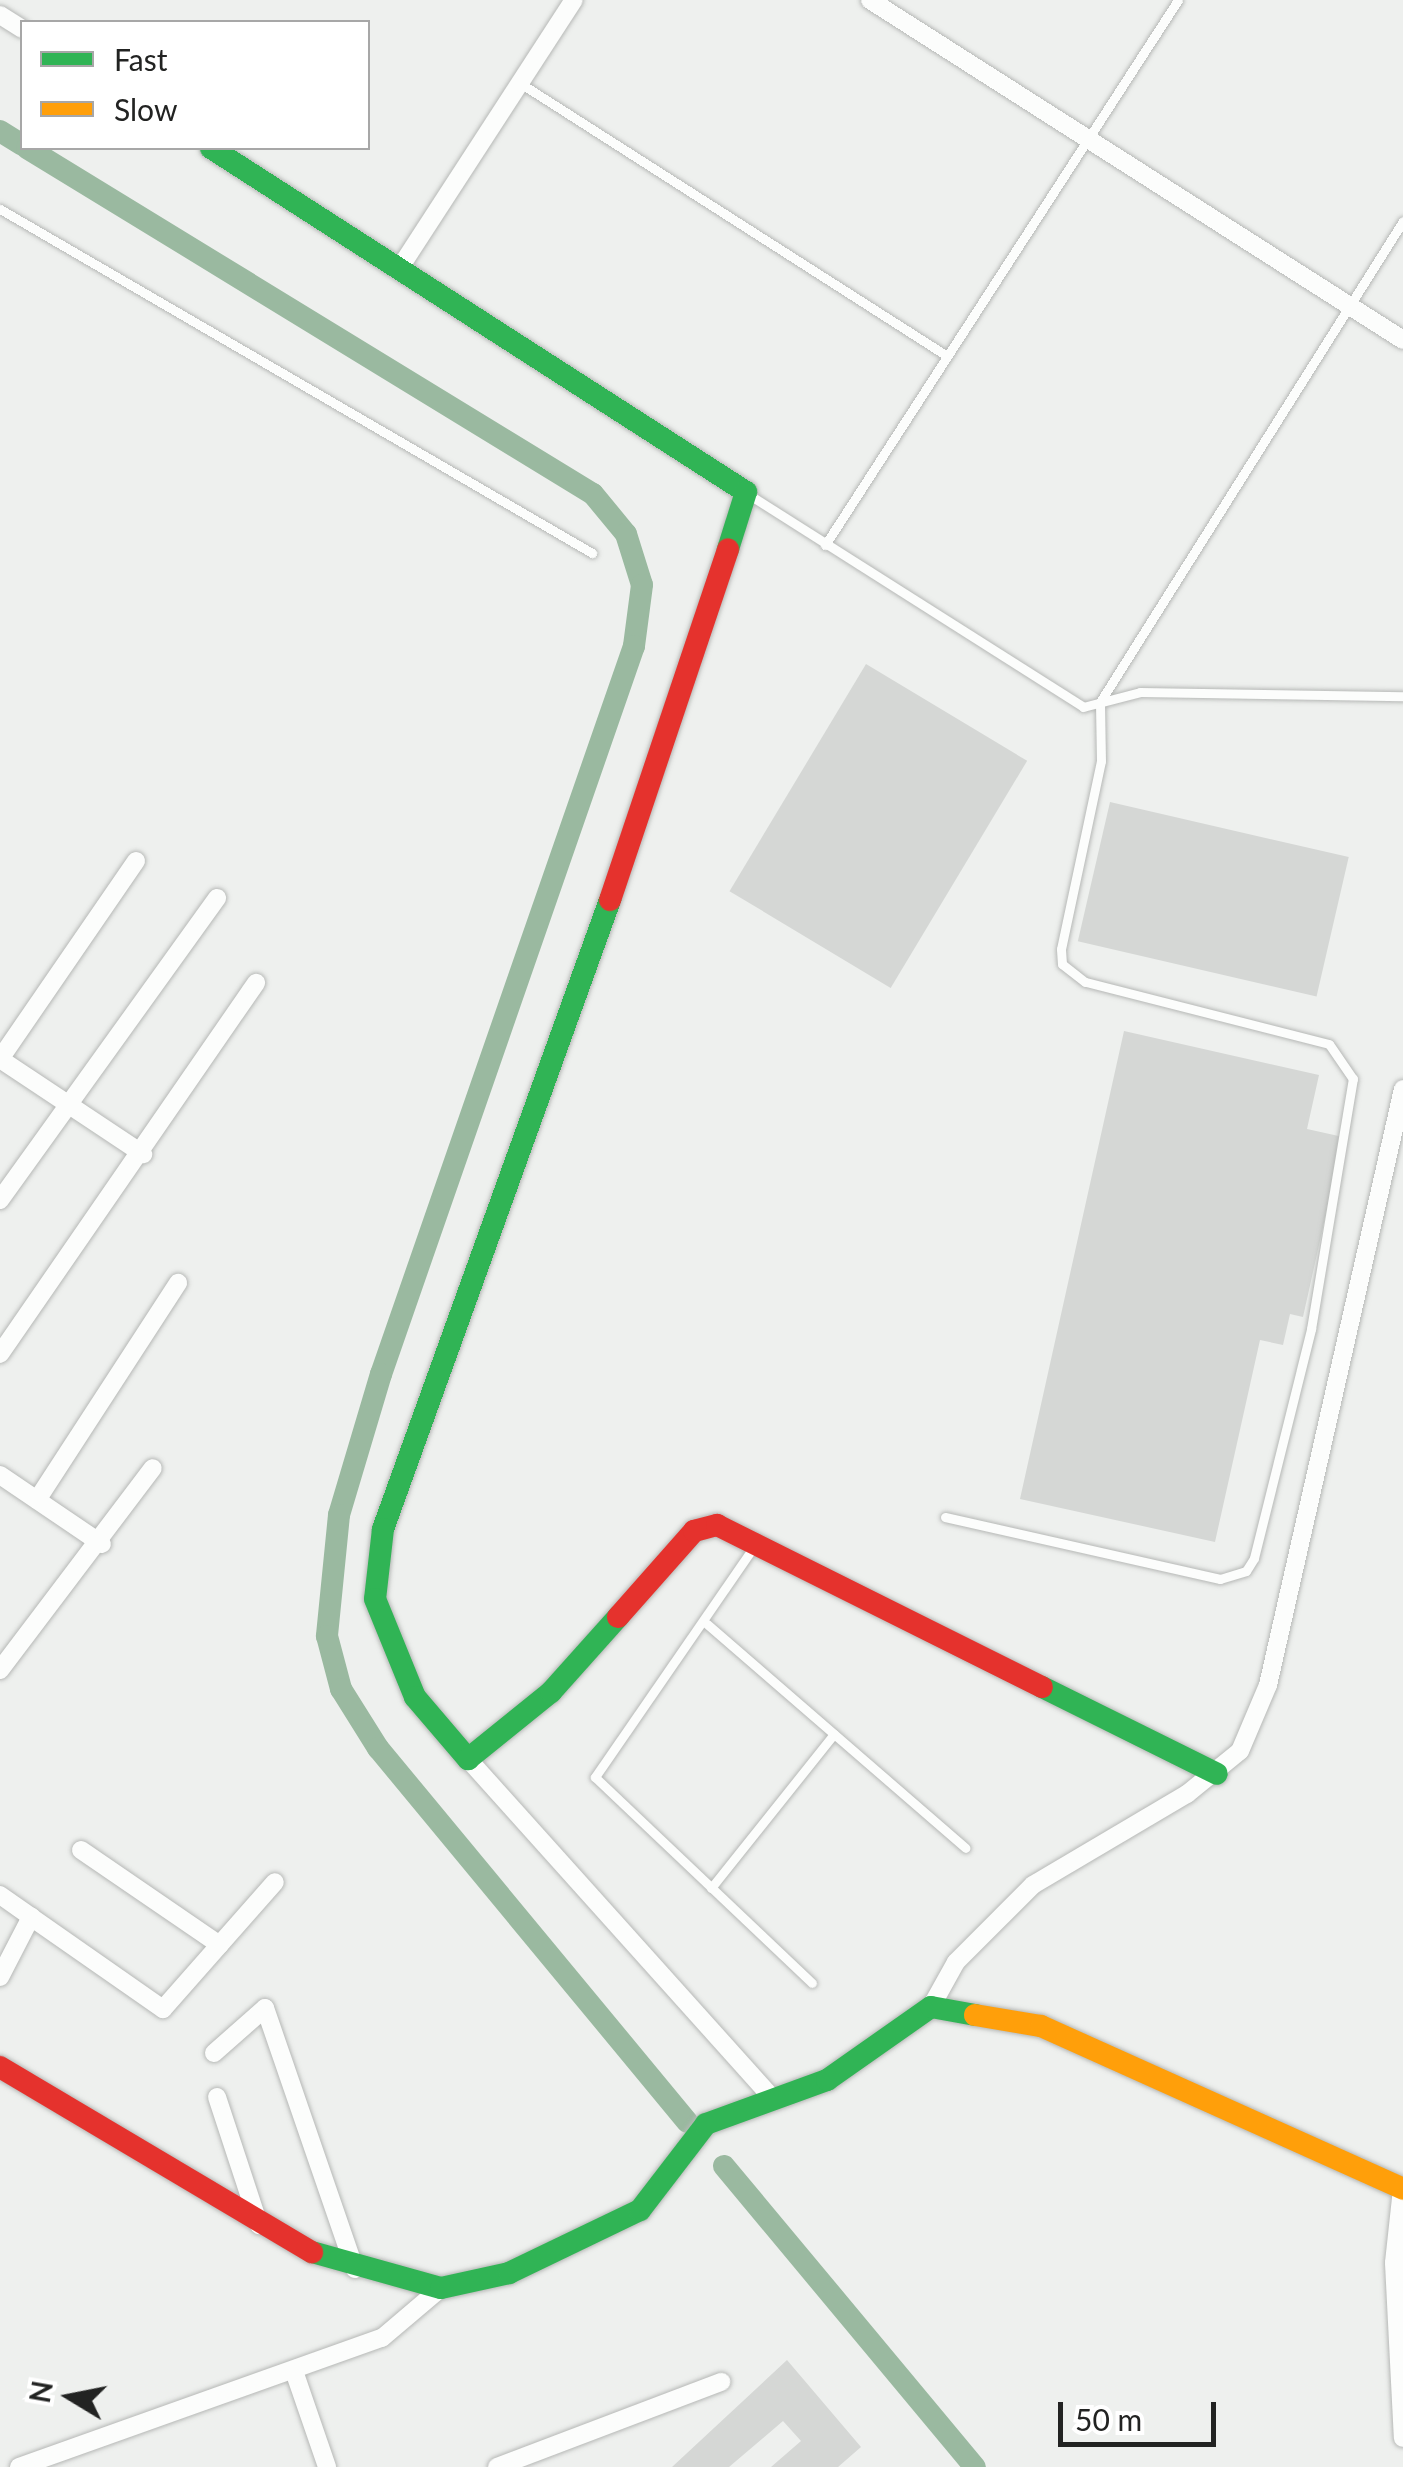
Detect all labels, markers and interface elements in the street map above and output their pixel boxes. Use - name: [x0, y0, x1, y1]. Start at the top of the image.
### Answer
- legend: [20, 20, 370, 150]
- text: Fast: [114, 41, 168, 77]
- text: Slow: [114, 91, 177, 127]
- north arrow: [20, 2347, 120, 2447]
- text: N: [22, 2378, 59, 2405]
- scale bar: [1063, 2382, 1220, 2444]
- text: 50 m: [1075, 2401, 1142, 2437]

